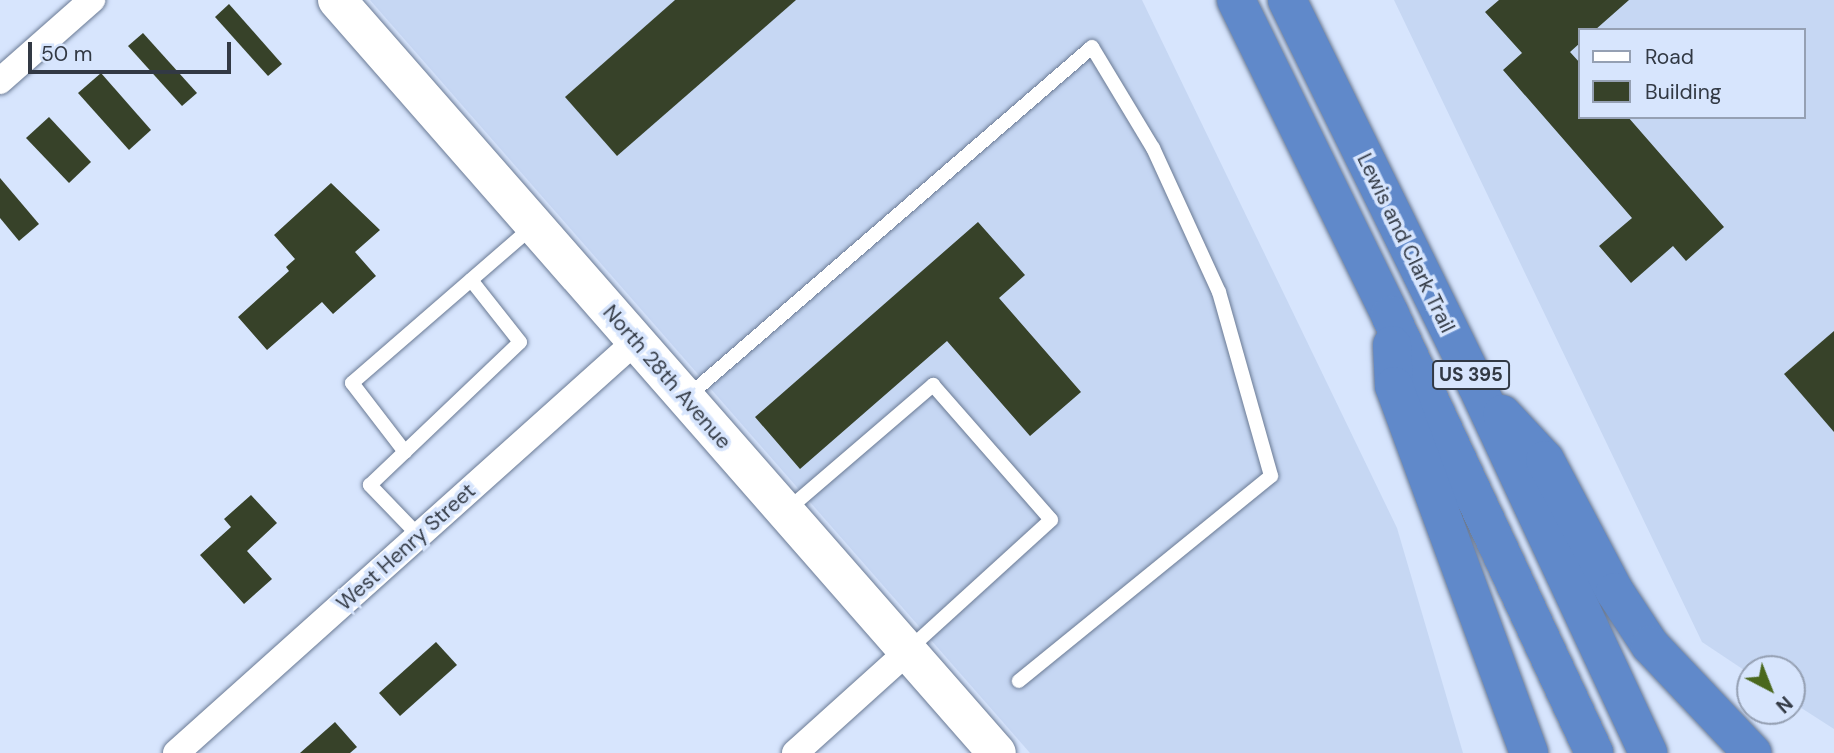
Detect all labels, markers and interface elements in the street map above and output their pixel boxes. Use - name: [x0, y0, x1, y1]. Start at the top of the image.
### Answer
- scale bar: [32, 28, 234, 72]
- legend: [1578, 28, 1806, 119]
- text: 50 m: [41, 40, 92, 68]
- text: Road: [1645, 43, 1694, 71]
- text: Building: [1645, 78, 1721, 106]
- street label: Lewis and Clark Trail: [1352, 149, 1460, 337]
- street label: North 28th Avenue: [598, 300, 736, 454]
- road number: US 395: [1431, 360, 1511, 390]
- street label: West Henry Street: [331, 478, 481, 616]
- north arrow: [1736, 655, 1806, 725]
- text: N: [1771, 691, 1798, 718]

